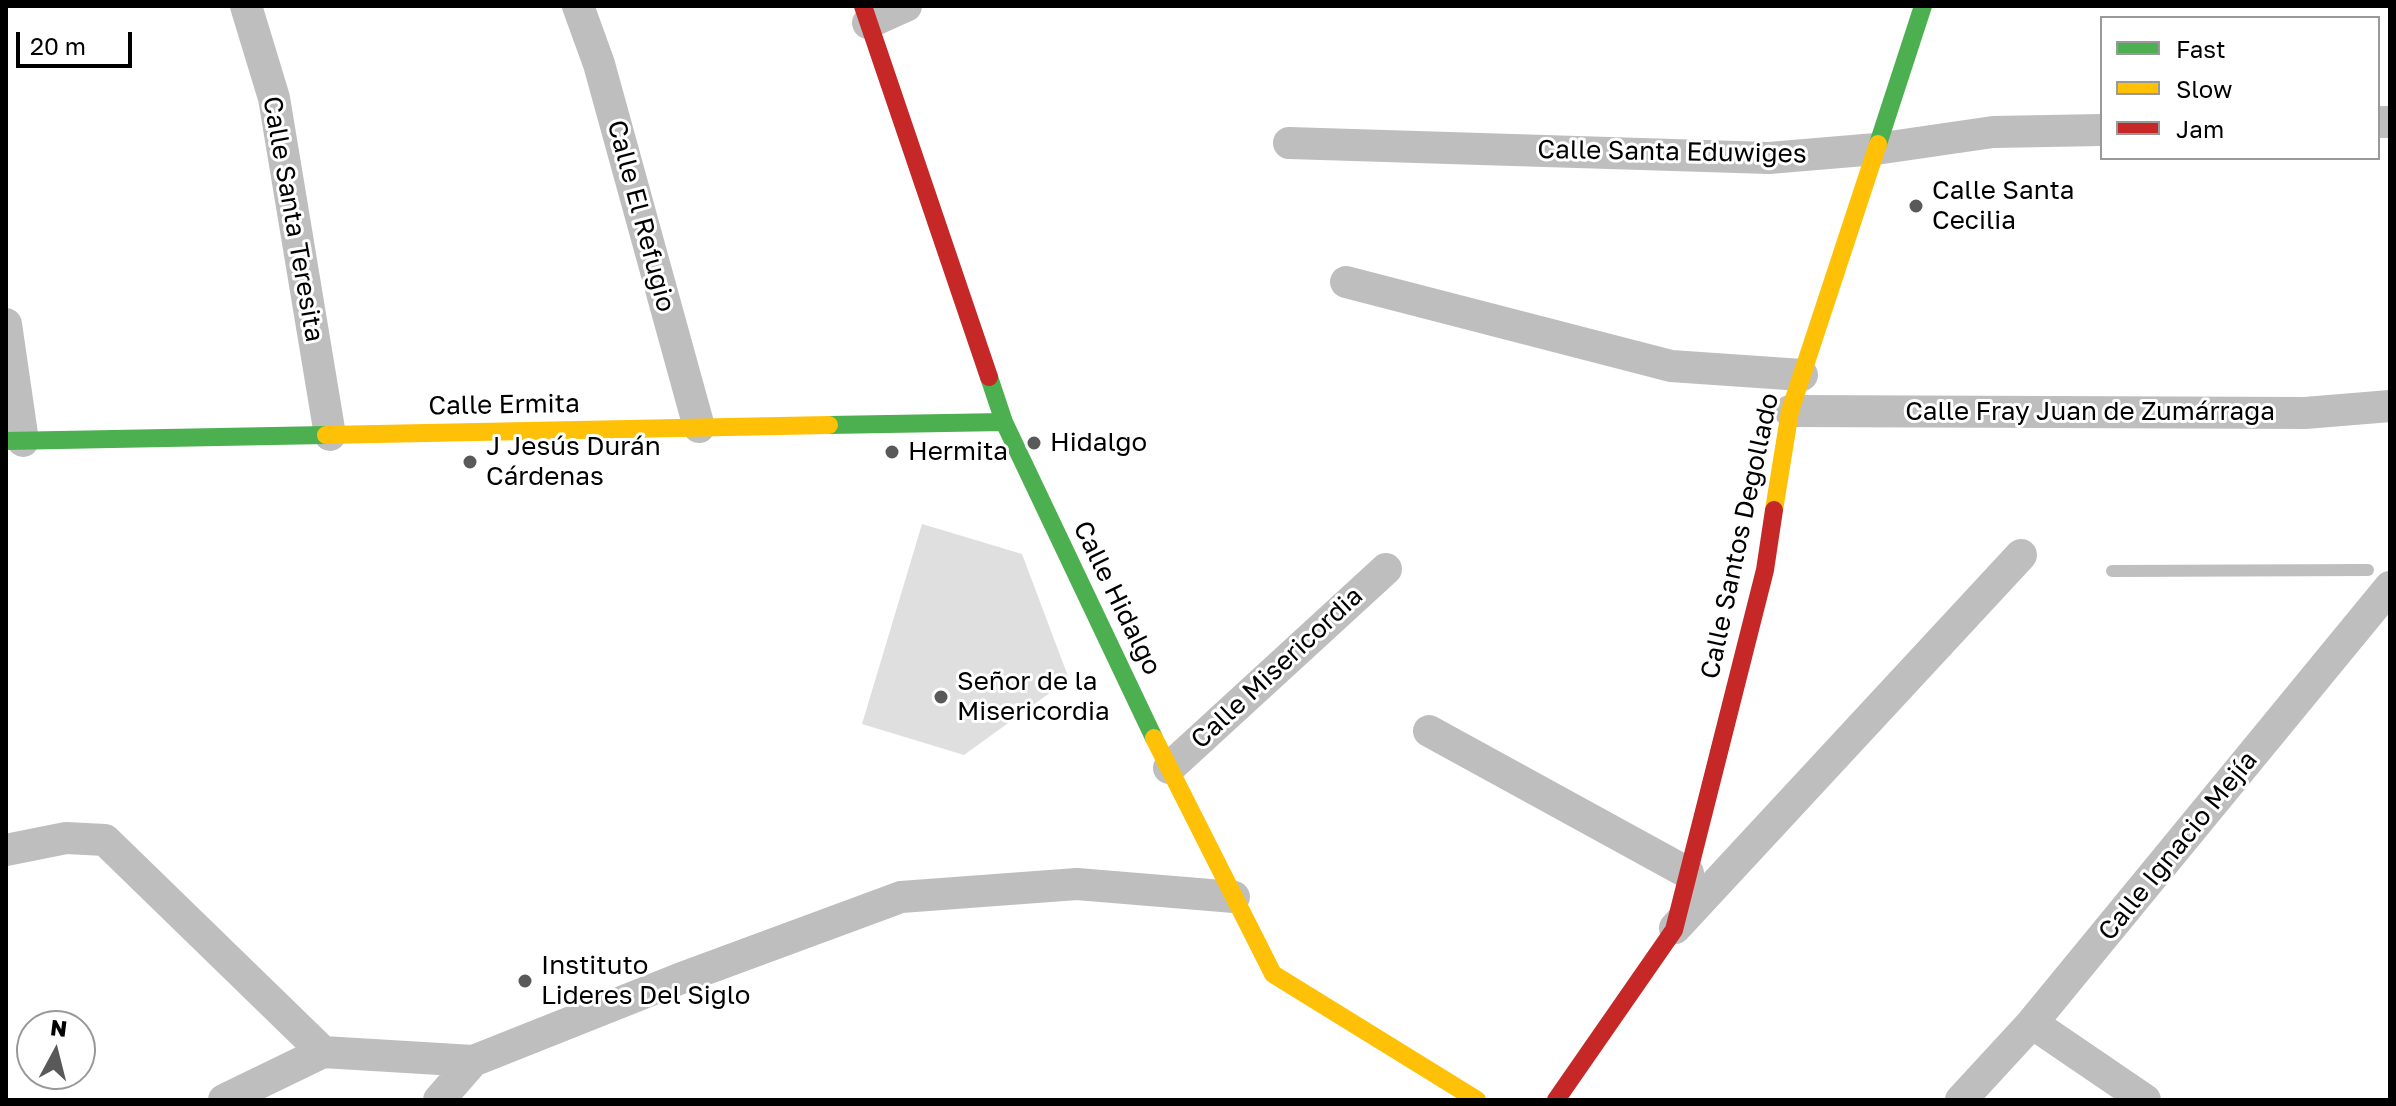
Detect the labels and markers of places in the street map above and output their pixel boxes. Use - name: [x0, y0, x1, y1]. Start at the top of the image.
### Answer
- place label: Calle Santa Cecilia: [1932, 175, 2074, 236]
- marker: Calle Santa Cecilia: [1907, 197, 1925, 215]
- place label: Hidalgo: [1050, 427, 1147, 459]
- place label: J Jesús Durán Cárdenas: [486, 431, 661, 492]
- marker: Hidalgo: [1025, 434, 1043, 452]
- place label: Hermita: [908, 436, 1008, 468]
- marker: Hermita: [883, 443, 901, 461]
- marker: J Jesús Durán Cárdenas: [461, 453, 479, 471]
- place label: Señor de la Misericordia: [957, 666, 1110, 728]
- marker: Señor de la Misericordia: [932, 688, 950, 706]
- place label: Instituto Lideres Del Siglo: [541, 950, 750, 1012]
- marker: Instituto Lideres Del Siglo: [516, 972, 534, 990]

